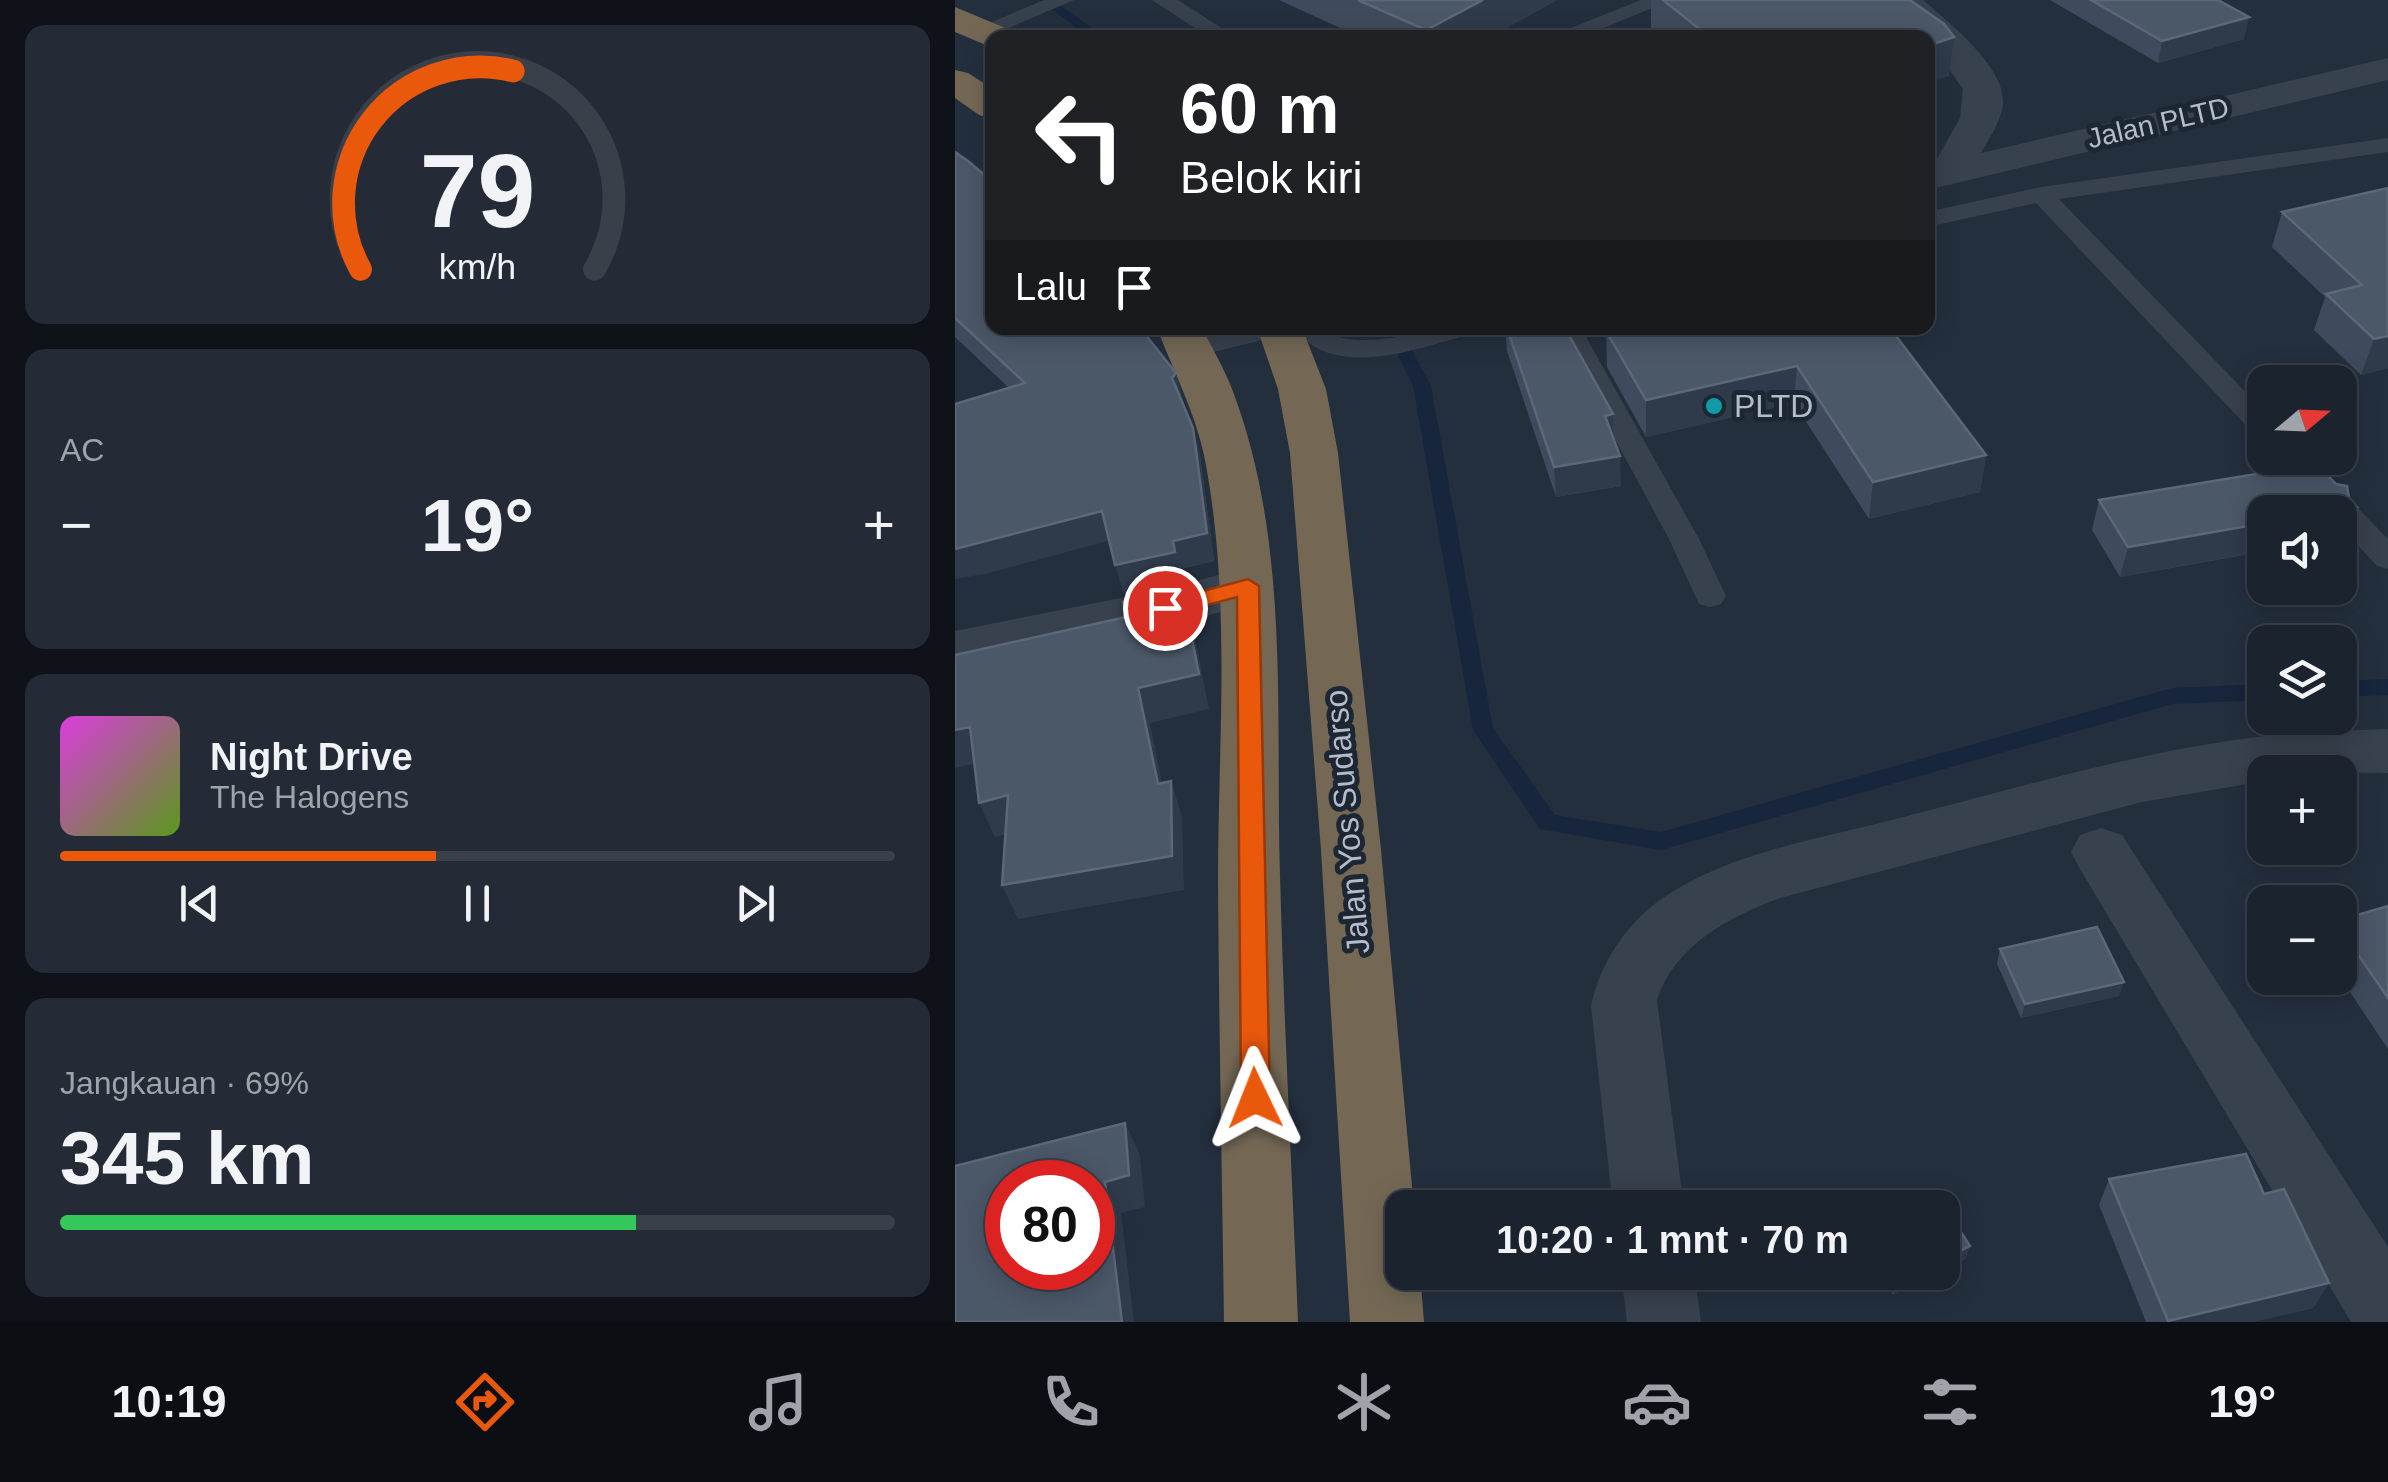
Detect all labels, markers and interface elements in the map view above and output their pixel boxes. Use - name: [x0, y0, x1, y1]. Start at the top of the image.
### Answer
- icon: left: [1015, 70, 1145, 200]
- text: 60 m: [1180, 70, 1340, 148]
- street label: Jalan PLTD: [2084, 92, 2232, 154]
- text: 79: [420, 133, 535, 249]
- text: Belok kiri: [1180, 152, 1363, 203]
- text: km/h: [439, 247, 516, 287]
- icon: arrive: [1107, 260, 1162, 315]
- text: Lalu: [1015, 266, 1087, 308]
- north arrow: [2247, 365, 2357, 475]
- map controls: [2247, 365, 2357, 995]
- place label: PLTD: [1734, 388, 1813, 424]
- marker: PLTD: [1703, 395, 1725, 417]
- text: AC: [60, 432, 104, 468]
- text: 19°: [421, 483, 534, 567]
- text: −: [60, 494, 92, 556]
- text: +: [863, 494, 895, 556]
- button: sound: [2247, 495, 2357, 605]
- pin: [1123, 566, 1208, 651]
- icon: arrive: [1138, 581, 1193, 636]
- button: layers: [2247, 625, 2357, 735]
- street label: Jalan Yos Sudarso: [1318, 688, 1376, 956]
- text: Night Drive: [210, 736, 413, 778]
- button: +: [2247, 755, 2357, 865]
- text: The Halogens: [210, 779, 409, 815]
- icon: previous: [172, 876, 227, 931]
- icon: pause: [450, 876, 505, 931]
- icon: next: [728, 876, 783, 931]
- button: −: [2247, 885, 2357, 995]
- position arrow: [1203, 1046, 1307, 1150]
- text: Jangkauan · 69%: [60, 1065, 309, 1101]
- text: 345 km: [60, 1116, 314, 1200]
- speed limit sign: 80: [985, 1160, 1115, 1290]
- text: 10:20 · 1 mnt · 70 m: [1496, 1219, 1849, 1261]
- icon: directions: [450, 1367, 520, 1437]
- icon: music: [743, 1367, 813, 1437]
- icon: phone: [1036, 1367, 1106, 1437]
- icon: climate: [1329, 1367, 1399, 1437]
- icon: car: [1622, 1367, 1692, 1437]
- icon: filters: [1915, 1367, 1985, 1437]
- text: 10:19: [112, 1376, 227, 1427]
- text: 19°: [2208, 1376, 2276, 1427]

